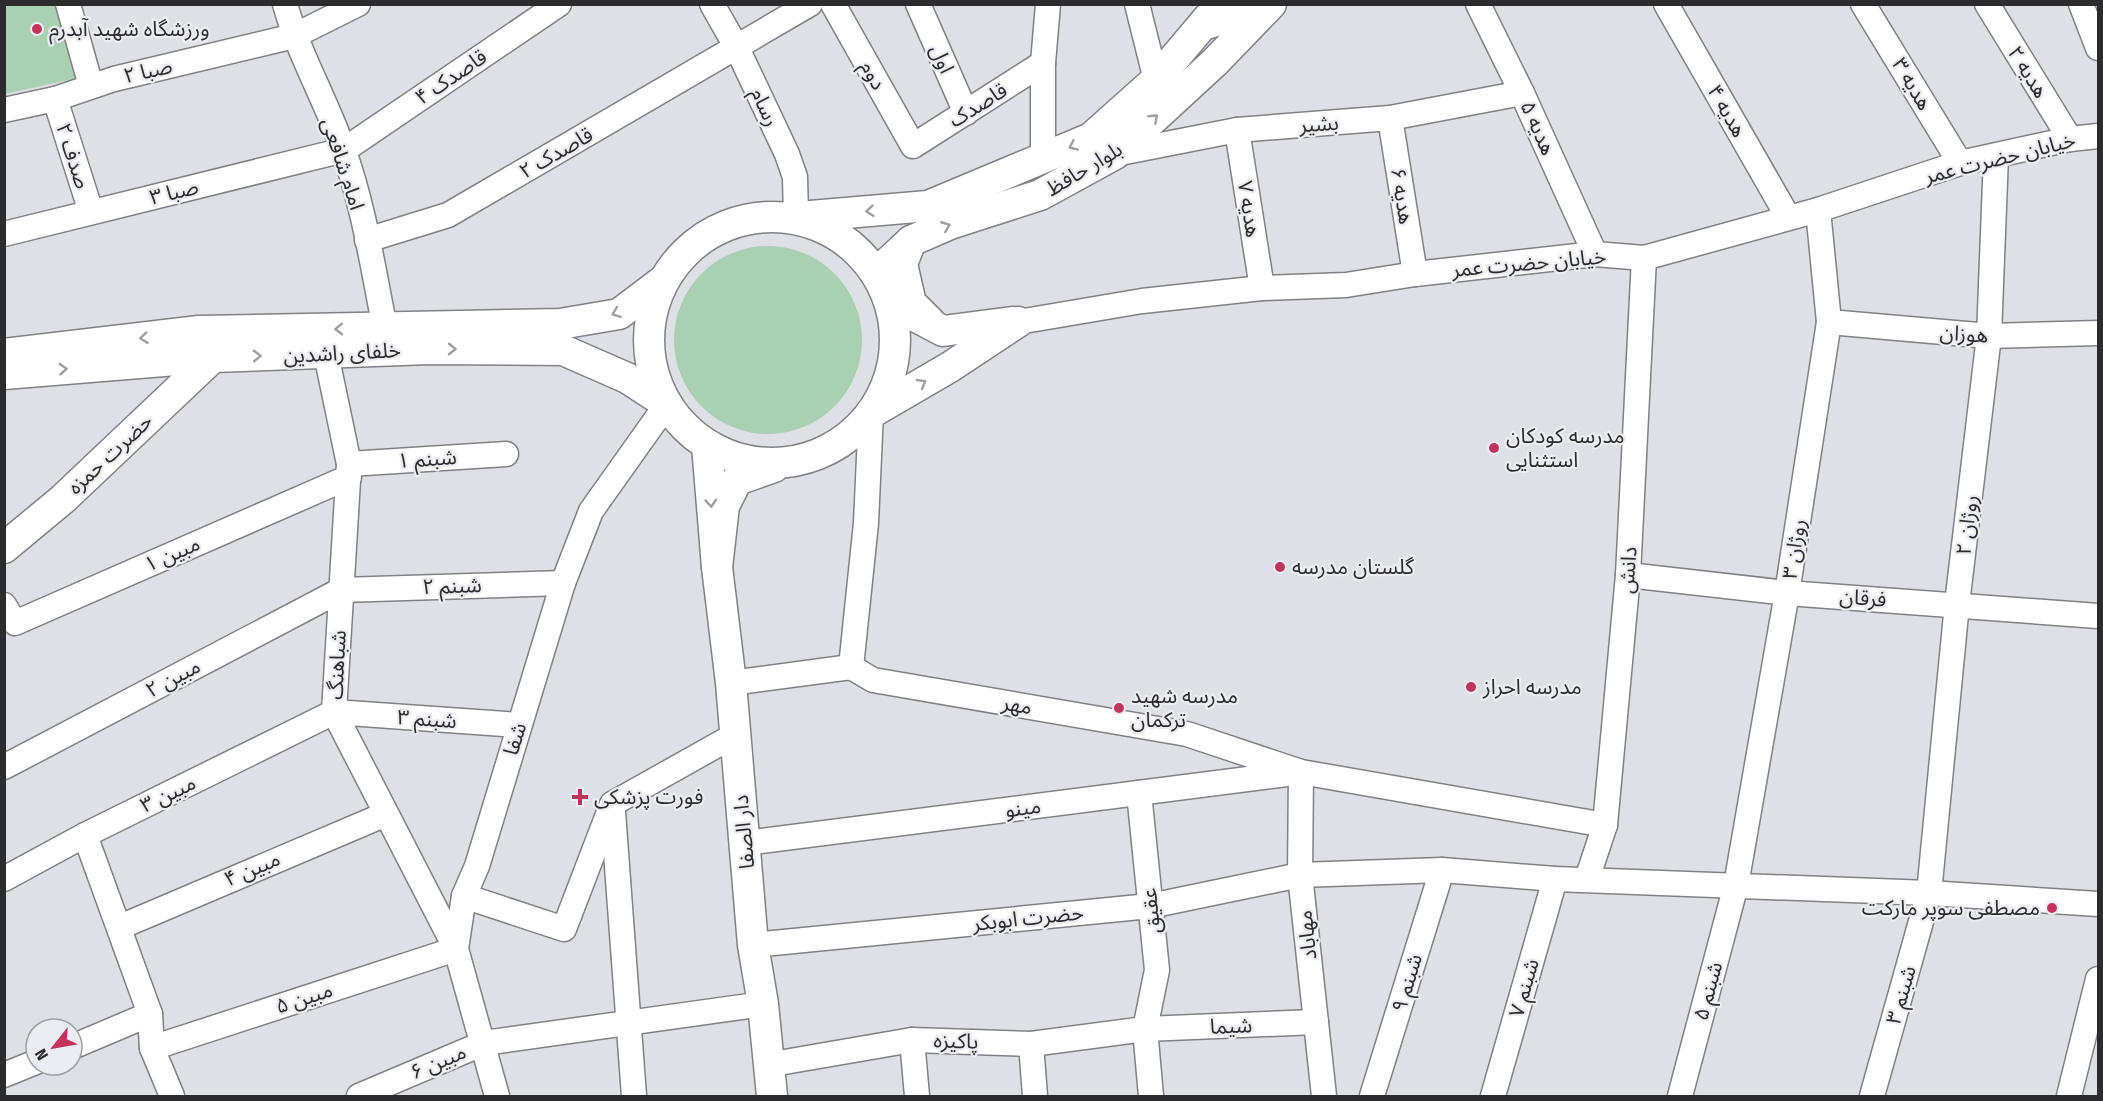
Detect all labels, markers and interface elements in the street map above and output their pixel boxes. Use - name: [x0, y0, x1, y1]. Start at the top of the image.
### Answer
- place label: ورزشگاه شهید آبدرم: [49, 16, 210, 45]
- marker: ورزشگاه شهید آبدرم: [30, 22, 44, 36]
- street label: اول: [924, 40, 960, 78]
- street label: هدیه ۲: [2002, 41, 2054, 103]
- street label: قاصدک ۴: [410, 44, 492, 110]
- street label: صبا ۲: [121, 53, 175, 89]
- street label: هدیه ۳: [1886, 53, 1938, 115]
- street label: دوم: [852, 56, 892, 96]
- street label: قاصدک: [944, 77, 1012, 133]
- street label: هدیه ۴: [1702, 80, 1752, 142]
- street label: رسام: [742, 83, 785, 132]
- street label: هدیه ۵: [1515, 97, 1561, 159]
- street label: بشیر: [1297, 110, 1340, 138]
- one-way arrow: [1147, 114, 1158, 125]
- street label: امام شافعی: [313, 115, 370, 214]
- street label: صدف ۲: [50, 120, 96, 192]
- street label: قاصدک ۲: [514, 121, 598, 185]
- street label: خیابان حضرت عمر: [1921, 127, 2078, 190]
- street label: بلوار حافظ: [1041, 136, 1127, 202]
- one-way arrow: [1069, 138, 1080, 150]
- street label: هدیه ۶: [1385, 166, 1419, 226]
- street label: صبا ۳: [147, 173, 201, 211]
- street label: هدیه ۷: [1232, 179, 1266, 239]
- one-way arrow: [865, 204, 874, 217]
- one-way arrow: [940, 221, 951, 233]
- street label: خیابان حضرت عمر: [1450, 243, 1607, 283]
- one-way arrow: [612, 305, 622, 318]
- street label: هوزان: [1939, 319, 1989, 349]
- one-way arrow: [334, 323, 343, 335]
- one-way arrow: [140, 331, 149, 343]
- street label: خلفای راشدین: [283, 337, 401, 369]
- one-way arrow: [448, 343, 457, 355]
- one-way arrow: [253, 350, 262, 363]
- one-way arrow: [58, 363, 67, 376]
- one-way arrow: [916, 379, 926, 391]
- street label: حضرت حمزه: [62, 408, 158, 500]
- place label: مدرسه کودکان استثنایی: [1506, 423, 1625, 473]
- marker: مدرسه کودکان استثنایی: [1487, 441, 1501, 455]
- street label: شبنم ۱: [396, 444, 458, 476]
- street label: روژان ۲: [1950, 493, 1984, 557]
- one-way arrow: [704, 499, 717, 508]
- street label: روژان ۳: [1776, 517, 1812, 581]
- street label: مبین ۱: [140, 530, 204, 578]
- street label: دانش: [1613, 545, 1643, 595]
- place label: گلستان مدرسه: [1292, 554, 1414, 580]
- marker: گلستان مدرسه: [1273, 560, 1287, 574]
- street label: شبنم ۲: [422, 572, 482, 602]
- street label: فرقان: [1839, 583, 1887, 613]
- street label: شباهنگ: [322, 630, 352, 700]
- street label: مبین ۲: [141, 653, 205, 703]
- place label: مدرسه احراز: [1482, 674, 1582, 700]
- marker: مدرسه احراز: [1464, 680, 1478, 694]
- place label: مدرسه شهید ترکمان: [1131, 683, 1238, 733]
- street label: مهر: [999, 689, 1034, 720]
- marker: مدرسه شهید ترکمان: [1112, 701, 1126, 715]
- street label: شبنم ۳: [396, 704, 458, 736]
- street label: شفا: [498, 719, 532, 759]
- street label: مبین ۳: [136, 770, 200, 818]
- place label: فورت پزشکی: [594, 784, 703, 810]
- marker: فورت پزشکی: [571, 788, 589, 806]
- street label: مینو: [1004, 793, 1042, 823]
- street label: دار الصفا: [728, 794, 760, 870]
- street label: مبین ۴: [220, 846, 284, 892]
- street label: عقیق: [1136, 887, 1166, 935]
- place label: مصطفی سوپر مارکت: [1862, 895, 2040, 921]
- street label: حضرت ابوبکر: [970, 899, 1085, 937]
- marker: مصطفی سوپر مارکت: [2045, 901, 2059, 915]
- street label: مهاباد: [1291, 909, 1323, 961]
- street label: شبنم ۹: [1386, 951, 1430, 1016]
- street label: شبنم ۷: [1503, 956, 1547, 1021]
- street label: شبنم ۵: [1688, 959, 1730, 1024]
- street label: شبنم ۳: [1880, 963, 1924, 1028]
- street label: مبین ۵: [272, 977, 336, 1019]
- street label: شیما: [1209, 1012, 1253, 1040]
- north arrow: [24, 1017, 84, 1077]
- street label: پاکیزه: [933, 1027, 979, 1055]
- street label: مبین ۶: [406, 1039, 470, 1085]
- text: N: [31, 1045, 52, 1063]

